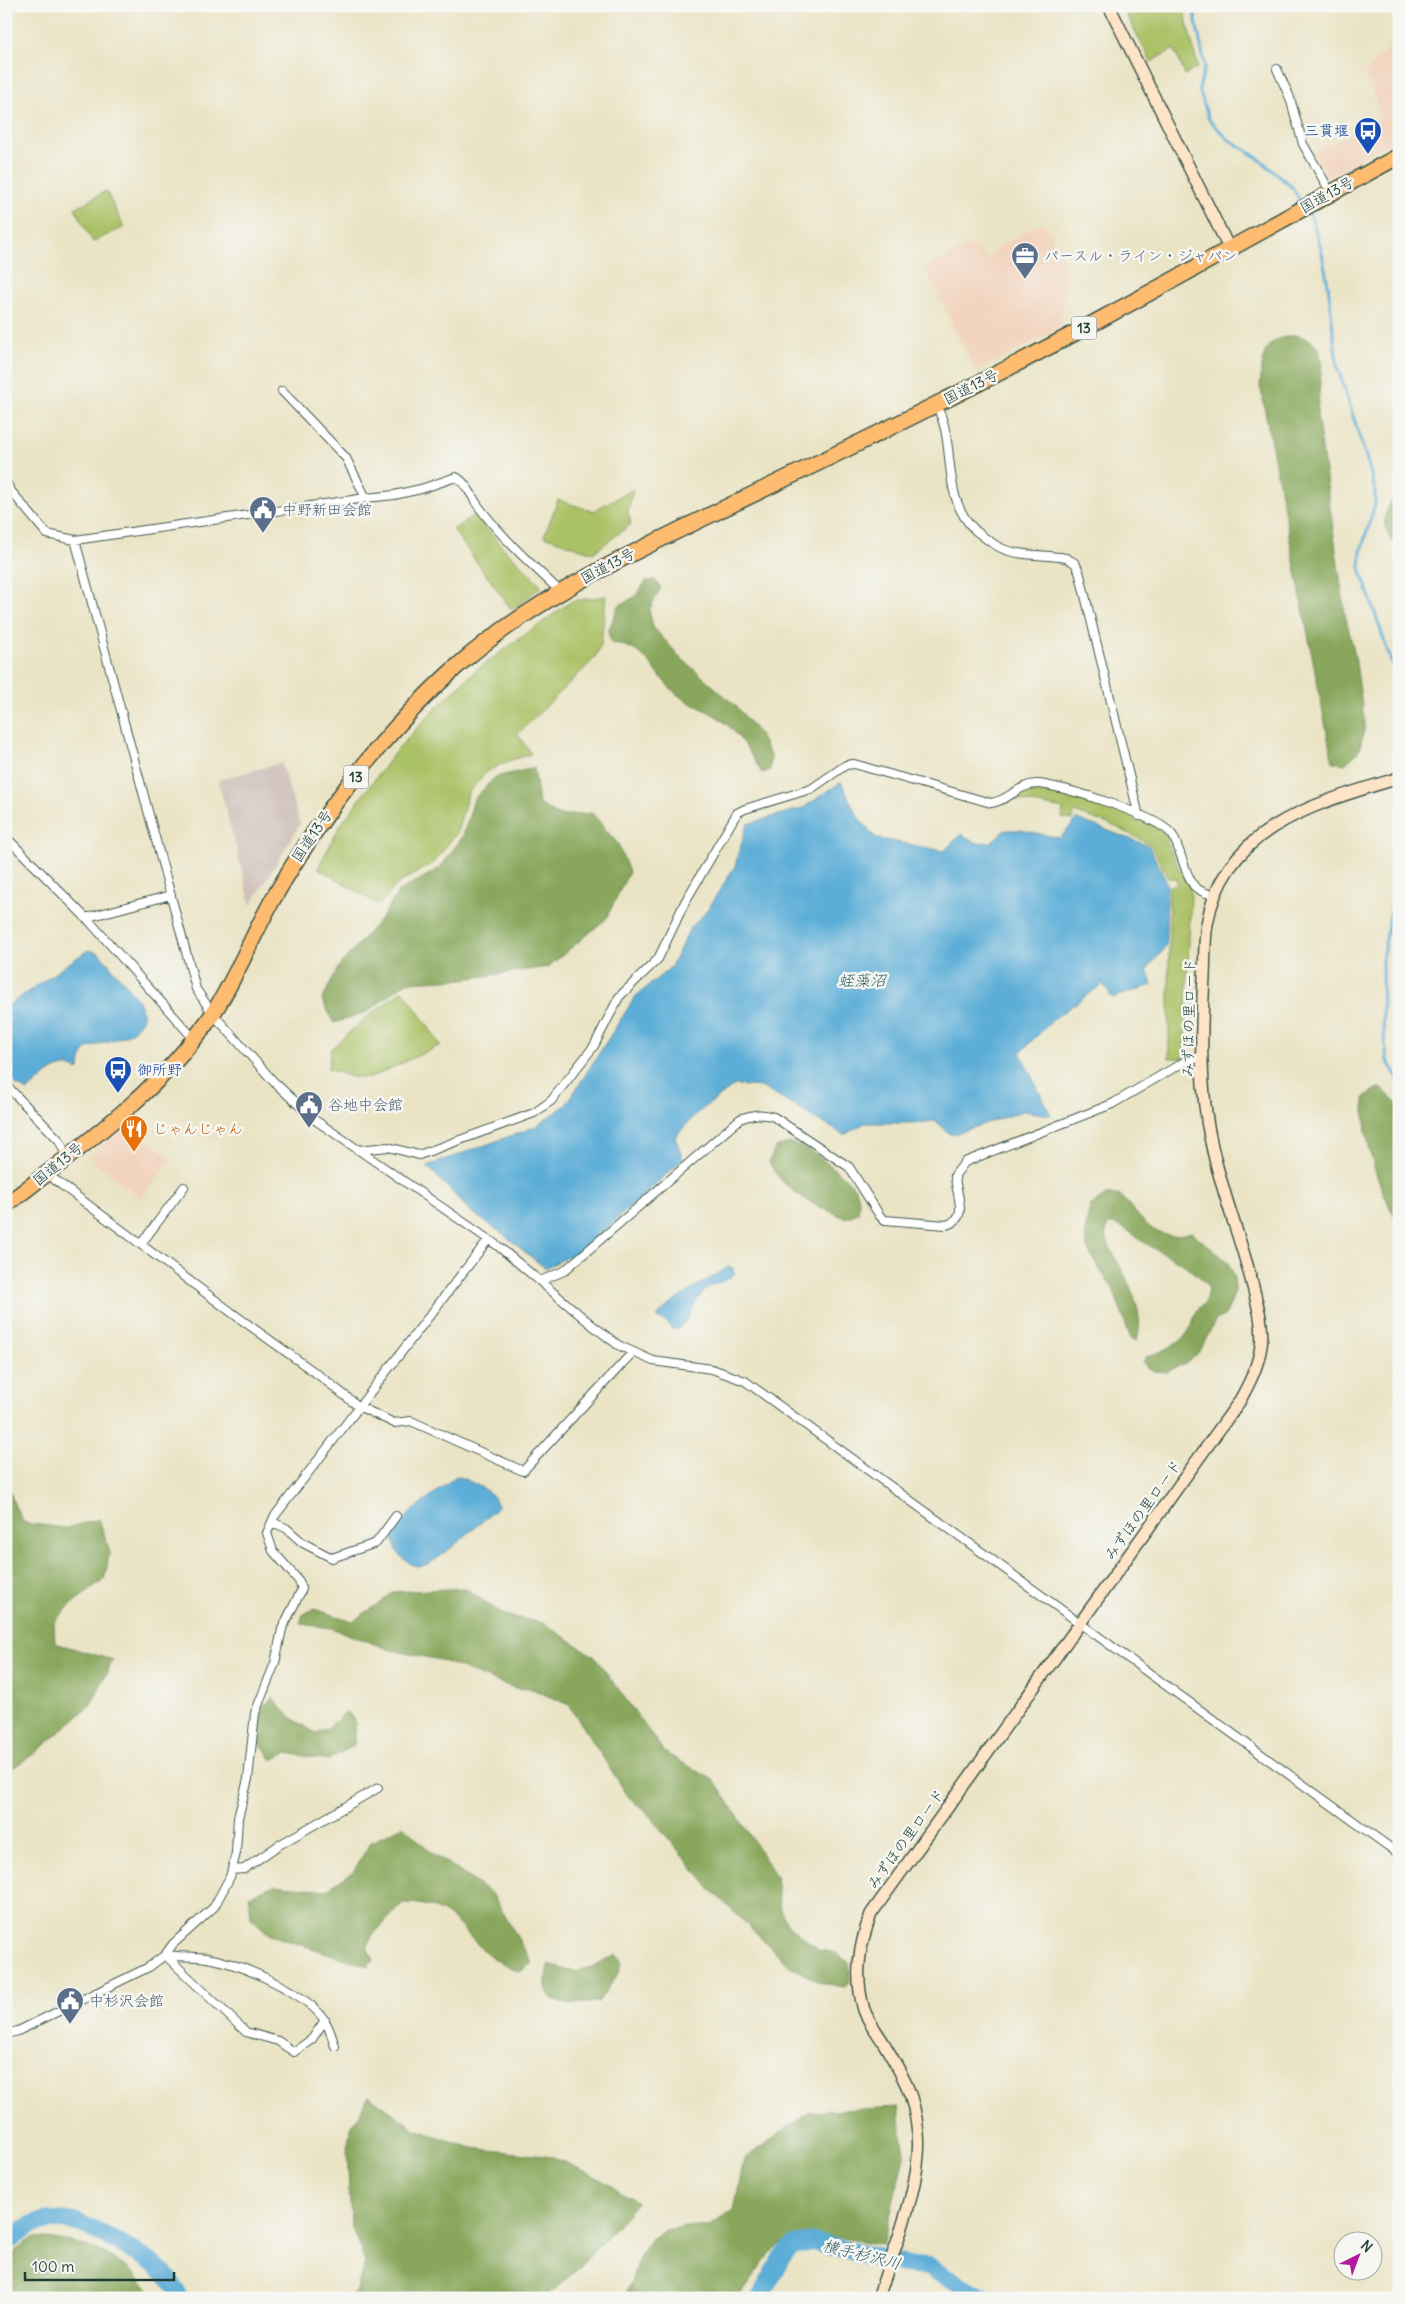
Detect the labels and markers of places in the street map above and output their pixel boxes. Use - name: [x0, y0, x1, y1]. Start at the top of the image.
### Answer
- bus stop icon: 三貫堰: [1353, 116, 1383, 155]
- place label: 三貫堰: [1304, 121, 1349, 140]
- office icon: パースル・ライン・ジャパン: [1010, 241, 1040, 280]
- place label: パースル・ライン・ジャパン: [1044, 246, 1238, 265]
- public building icon: 中野新田会館: [248, 495, 278, 534]
- place label: 中野新田会館: [282, 500, 372, 519]
- bus stop icon: 御所野: [103, 1055, 133, 1094]
- place label: 御所野: [137, 1060, 182, 1079]
- public building icon: 谷地中会館: [294, 1090, 324, 1129]
- place label: 谷地中会館: [328, 1095, 403, 1114]
- restaurant icon: じゃんじゃん: [119, 1114, 149, 1153]
- place label: じゃんじゃん: [153, 1119, 243, 1138]
- public building icon: 中杉沢会館: [55, 1986, 85, 2025]
- place label: 中杉沢会館: [89, 1991, 164, 2010]

